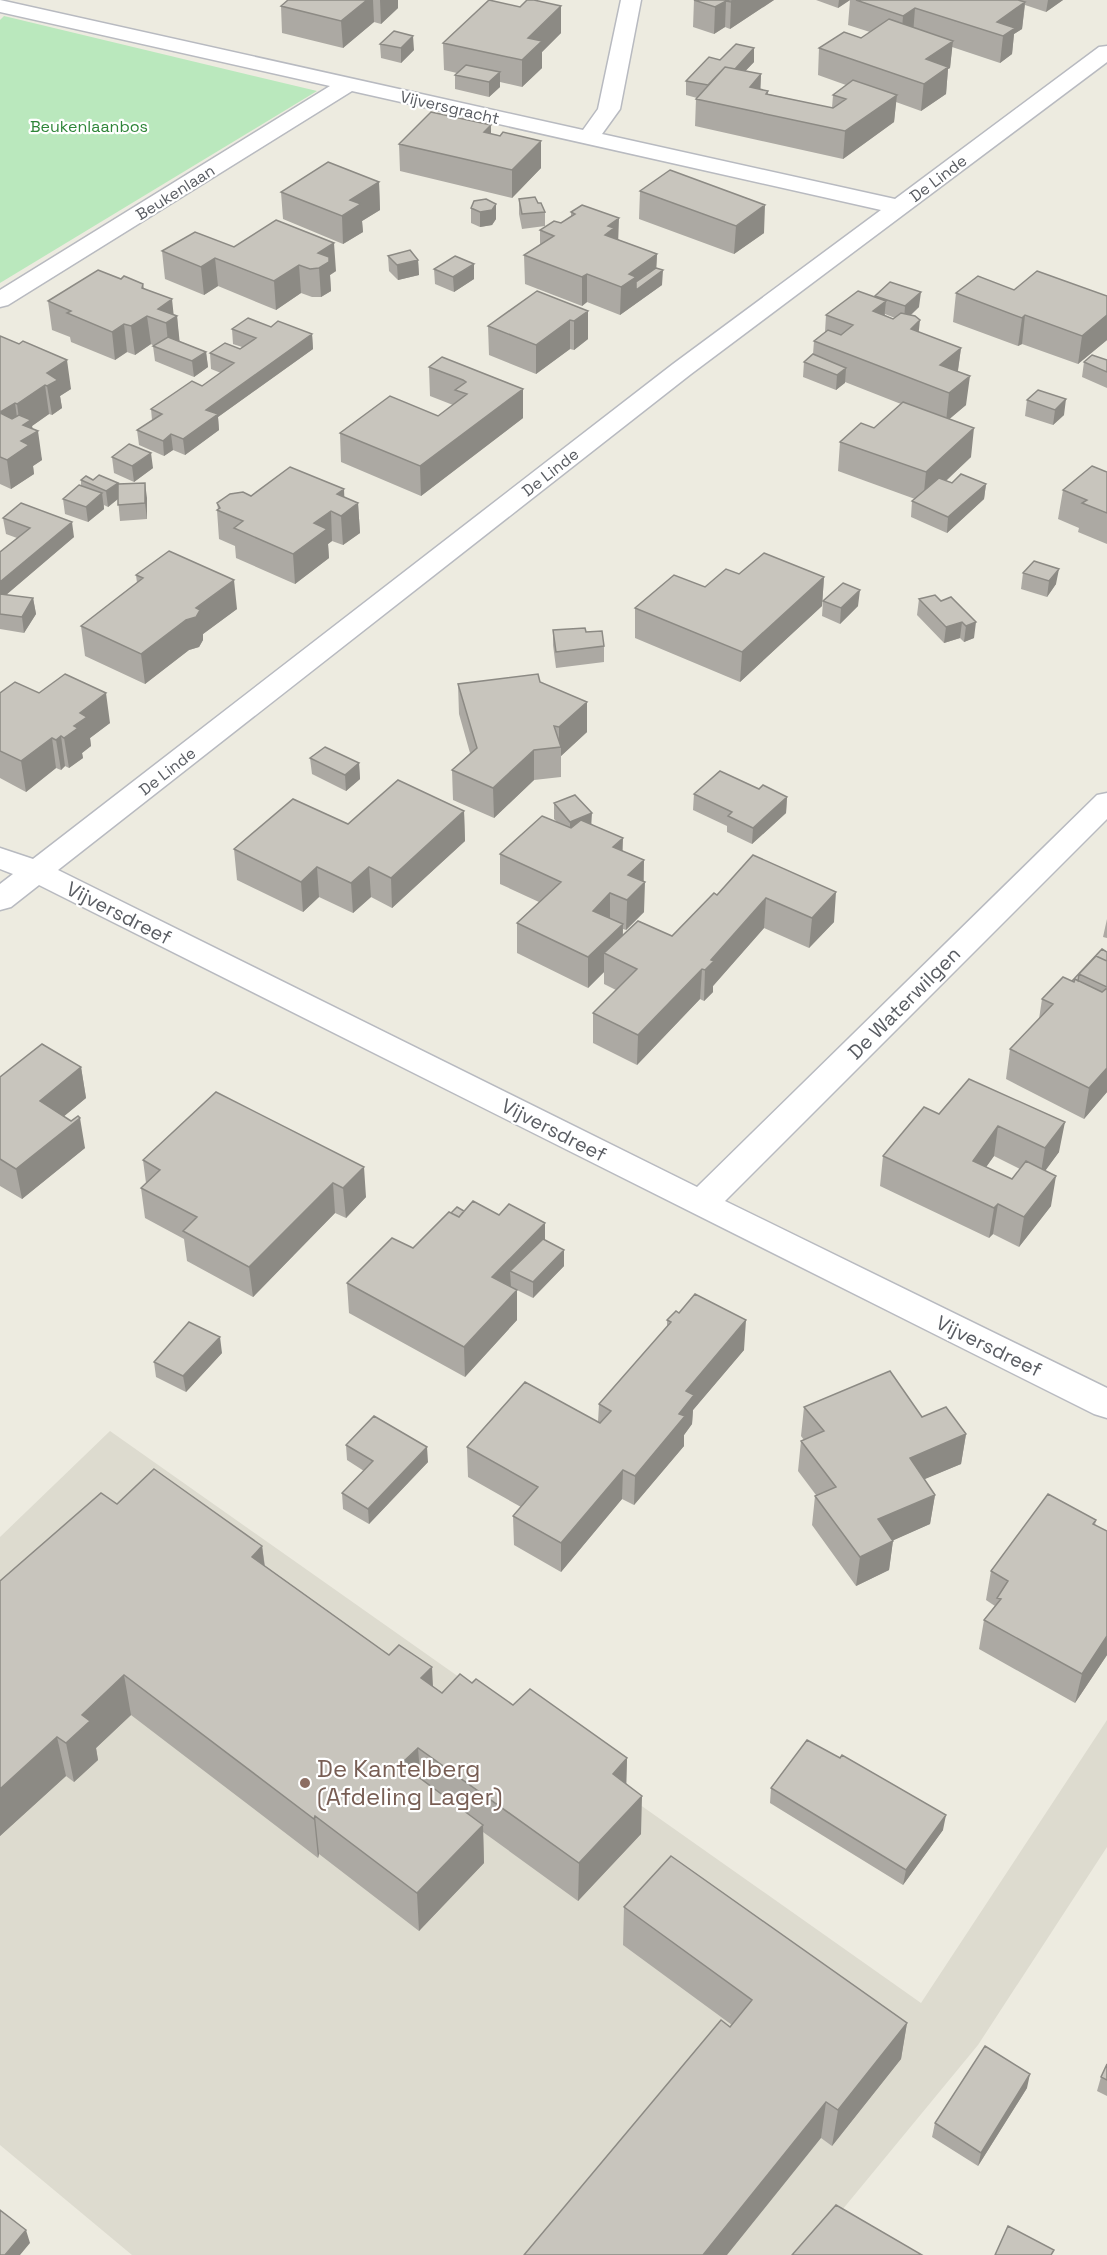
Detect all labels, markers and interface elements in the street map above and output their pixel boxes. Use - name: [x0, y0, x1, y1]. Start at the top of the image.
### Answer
- street label: Vijversgracht: [398, 86, 502, 129]
- park label: Beukenlaanbos: [30, 116, 148, 137]
- street label: De Linde: [905, 150, 971, 207]
- street label: Beukenlaan: [132, 160, 219, 225]
- street label: De Linde: [518, 444, 583, 501]
- street label: De Linde: [135, 743, 200, 800]
- street label: Vijversdreef: [62, 875, 176, 951]
- street label: De Waterwilgen: [842, 941, 966, 1065]
- street label: Vijversdreef: [497, 1092, 611, 1168]
- street label: Vijversdreef: [932, 1309, 1046, 1383]
- place label: De Kantelberg (Afdeling Lager): [317, 1753, 503, 1812]
- marker: De Kantelberg (Afdeling Lager): [298, 1776, 312, 1790]

